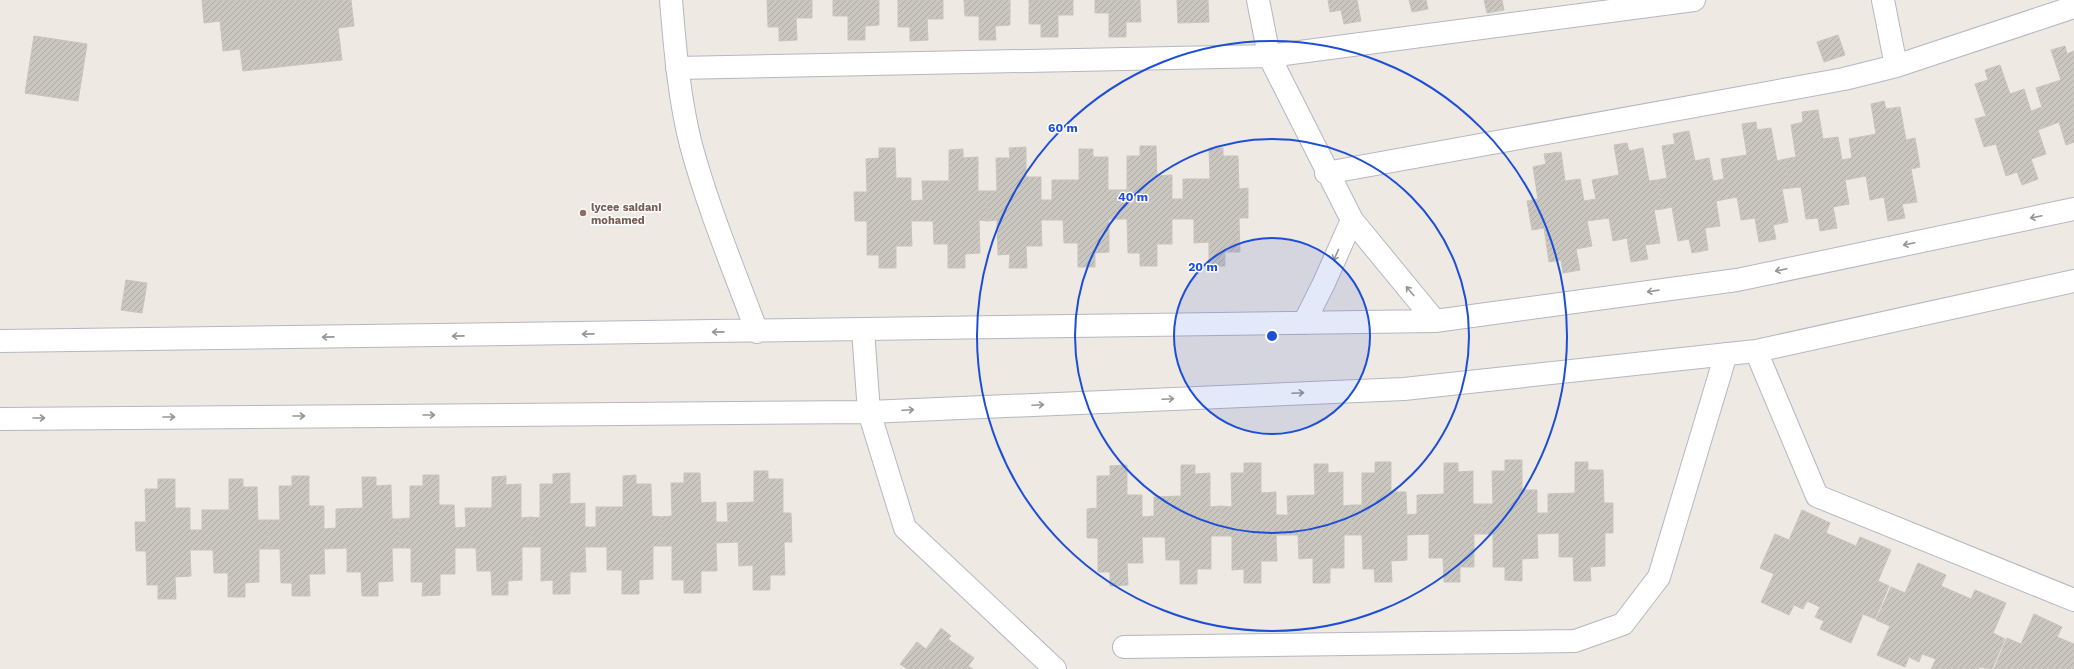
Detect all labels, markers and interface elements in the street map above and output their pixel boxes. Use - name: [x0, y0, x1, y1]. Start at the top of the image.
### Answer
- text: 60 m: [1048, 121, 1078, 135]
- text: 40 m: [1118, 190, 1148, 204]
- place label: lycee saidani mohamed: [591, 201, 661, 227]
- marker: lycee saidani mohamed: [578, 208, 588, 218]
- one-way arrow: [2030, 214, 2043, 222]
- one-way arrow: [1902, 240, 1915, 248]
- one-way arrow: [1332, 249, 1339, 261]
- text: 20 m: [1188, 260, 1218, 274]
- one-way arrow: [1775, 267, 1788, 275]
- one-way arrow: [1406, 285, 1415, 296]
- one-way arrow: [1647, 287, 1660, 295]
- one-way arrow: [712, 328, 725, 336]
- centre of rings: [1265, 329, 1279, 343]
- one-way arrow: [582, 330, 595, 338]
- one-way arrow: [452, 332, 465, 339]
- one-way arrow: [322, 333, 335, 341]
- one-way arrow: [1291, 390, 1304, 397]
- one-way arrow: [1161, 396, 1174, 403]
- one-way arrow: [1031, 402, 1044, 409]
- one-way arrow: [901, 406, 914, 413]
- one-way arrow: [422, 411, 435, 419]
- one-way arrow: [292, 412, 305, 420]
- one-way arrow: [162, 413, 175, 421]
- one-way arrow: [32, 414, 45, 422]

